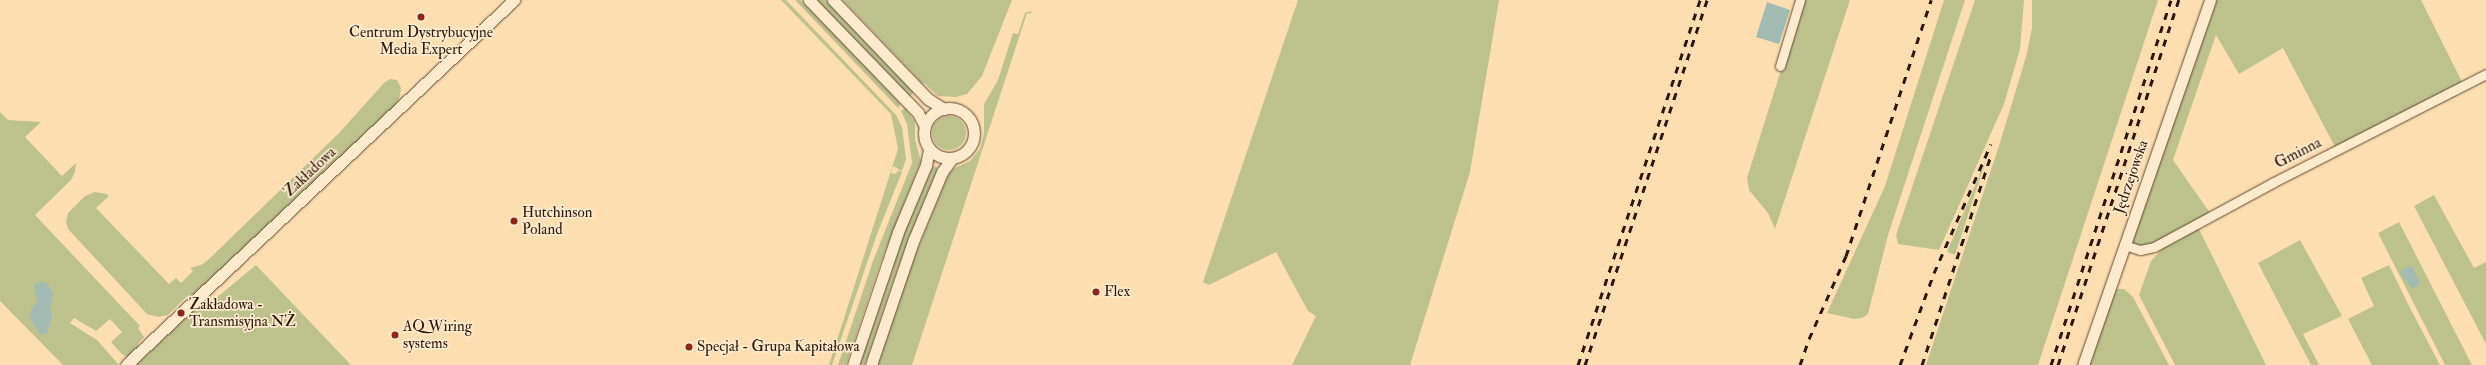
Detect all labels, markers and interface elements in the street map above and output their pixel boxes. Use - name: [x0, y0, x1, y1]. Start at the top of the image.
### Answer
- marker: Centrum Dystrybucyjne Media Expert: [416, 12, 426, 22]
- place label: Centrum Dystrybucyjne Media Expert: [349, 23, 493, 58]
- street label: Gminna: [2272, 134, 2324, 172]
- street label: Jędrzejowska: [2110, 138, 2152, 216]
- street label: Zakładowa: [280, 143, 340, 201]
- place label: Hutchinson Poland: [522, 203, 592, 238]
- marker: Hutchinson Poland: [509, 216, 519, 226]
- place label: Flex: [1104, 283, 1130, 301]
- marker: Flex: [1091, 287, 1101, 297]
- place label: Zakładowa - Transmisyjna NŻ: [189, 295, 296, 330]
- marker: Zakładowa - Transmisyjna NŻ: [176, 308, 186, 318]
- place label: AQ Wiring systems: [403, 317, 472, 352]
- marker: AQ Wiring systems: [390, 330, 400, 340]
- place label: Specjał - Grupa Kapitałowa: [697, 338, 860, 356]
- marker: Specjał - Grupa Kapitałowa: [684, 342, 694, 352]

